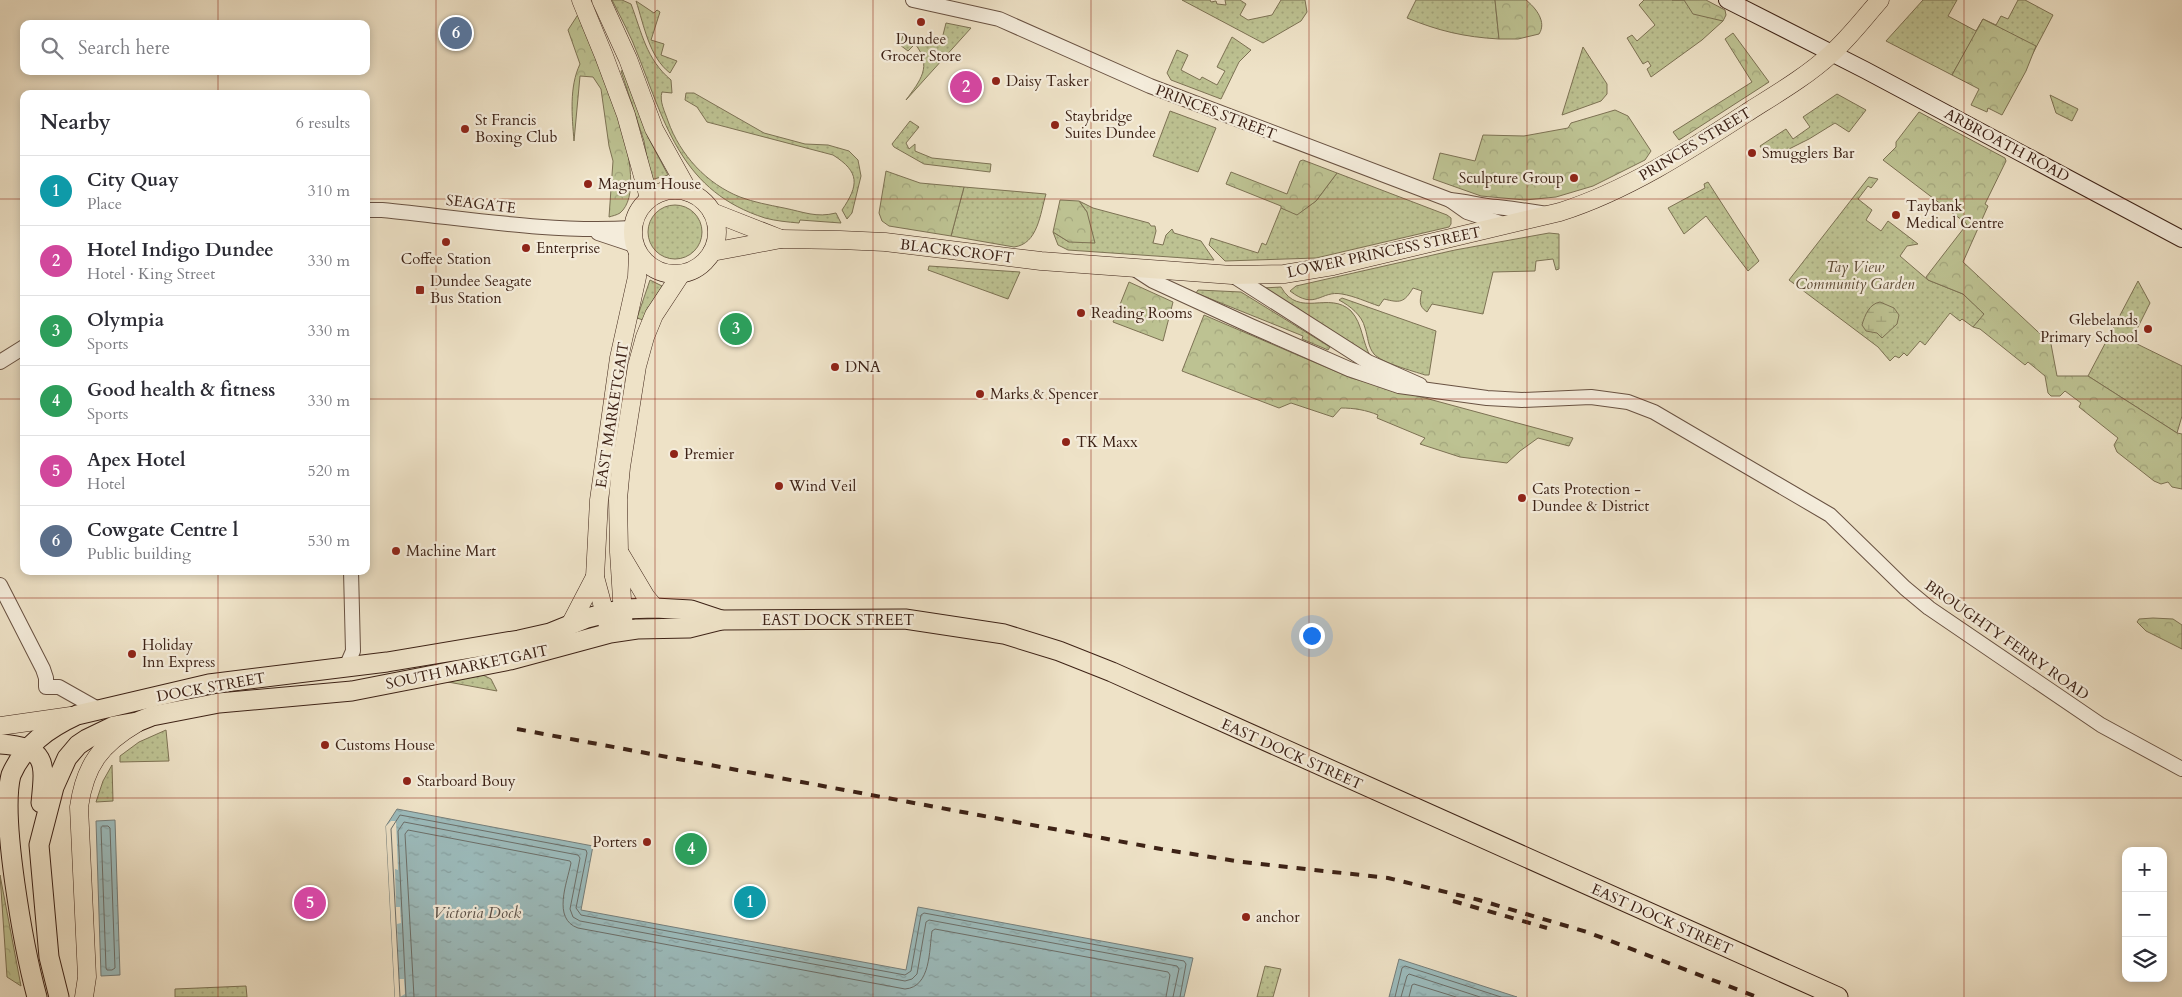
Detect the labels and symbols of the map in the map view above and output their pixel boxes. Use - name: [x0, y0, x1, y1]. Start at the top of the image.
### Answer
- pin: 6: [440, 14, 472, 52]
- marker: Dundee Grocer Store: [915, 16, 927, 28]
- place label: Dundee Grocer Store: [880, 29, 962, 66]
- pin: 2: [950, 68, 982, 106]
- place label: Daisy Tasker: [1006, 71, 1089, 91]
- marker: Daisy Tasker: [990, 75, 1002, 87]
- street label: PRINCES STREET: [1153, 80, 1279, 144]
- street label: PRINCES STREET: [1635, 102, 1755, 186]
- street label: ARBROATH ROAD: [1941, 104, 2073, 186]
- place label: Staybridge Suites Dundee: [1065, 106, 1156, 143]
- place label: St Francis Boxing Club: [475, 110, 558, 147]
- marker: Staybridge Suites Dundee: [1049, 119, 1061, 131]
- marker: St Francis Boxing Club: [459, 123, 471, 135]
- place label: Smugglers Bar: [1762, 143, 1855, 163]
- marker: Smugglers Bar: [1746, 147, 1758, 159]
- place label: Sculpture Group: [1459, 168, 1564, 188]
- marker: Sculpture Group: [1568, 172, 1580, 184]
- place label: Magnum House: [598, 174, 701, 194]
- marker: Magnum House: [582, 178, 594, 190]
- street label: SEAGATE: [445, 190, 517, 218]
- place label: Taybank Medical Centre: [1906, 196, 2004, 233]
- marker: Taybank Medical Centre: [1890, 209, 1902, 221]
- street label: LOWER PRINCESS STREET: [1285, 222, 1483, 282]
- street label: BLACKSCROFT: [899, 234, 1015, 268]
- marker: Coffee Station: [440, 236, 452, 248]
- place label: Enterprise: [536, 238, 600, 258]
- marker: Enterprise: [520, 242, 532, 254]
- place label: Coffee Station: [401, 249, 492, 269]
- park label: Tay View Community Garden: [1796, 257, 1915, 294]
- place label: Dundee Seagate Bus Station: [430, 271, 532, 308]
- marker: Dundee Seagate Bus Station: [414, 284, 426, 296]
- place label: Reading Rooms: [1091, 303, 1192, 323]
- marker: Reading Rooms: [1075, 307, 1087, 319]
- pin: 3: [720, 310, 752, 348]
- place label: Glebelands Primary School: [2040, 310, 2138, 347]
- marker: Glebelands Primary School: [2142, 323, 2154, 335]
- street label: EAST MARKETGAIT: [591, 340, 633, 490]
- place label: DNA: [845, 357, 881, 377]
- marker: DNA: [829, 361, 841, 373]
- place label: Marks & Spencer: [990, 384, 1099, 404]
- marker: Marks & Spencer: [974, 388, 986, 400]
- place label: TK Maxx: [1076, 432, 1138, 452]
- marker: TK Maxx: [1060, 436, 1072, 448]
- place label: Premier: [684, 444, 735, 464]
- marker: Premier: [668, 448, 680, 460]
- place label: Wind Veil: [788, 476, 856, 496]
- place label: Cats Protection - Dundee & District: [1532, 479, 1649, 516]
- marker: Wind Veil: [773, 480, 785, 492]
- marker: Cats Protection - Dundee & District: [1516, 492, 1528, 504]
- place label: Machine Mart: [406, 541, 496, 561]
- marker: Machine Mart: [390, 545, 402, 557]
- street label: BROUGHTY FERRY ROAD: [1921, 575, 2093, 705]
- street label: EAST DOCK STREET: [762, 610, 914, 630]
- your location: [1299, 623, 1325, 649]
- place label: Holiday Inn Express: [142, 635, 215, 672]
- street label: SOUTH MARKETGAIT: [384, 640, 550, 694]
- marker: Holiday Inn Express: [126, 648, 138, 660]
- street label: DOCK STREET: [155, 668, 267, 706]
- street label: EAST DOCK STREET: [1218, 714, 1366, 794]
- place label: Customs House: [335, 735, 435, 755]
- marker: Customs House: [319, 739, 331, 751]
- place label: Starboard Bouy: [417, 771, 516, 791]
- marker: Starboard Bouy: [401, 775, 413, 787]
- pin: 4: [675, 830, 707, 868]
- place label: Porters: [593, 832, 637, 852]
- marker: Porters: [641, 836, 653, 848]
- street label: EAST DOCK STREET: [1588, 879, 1736, 959]
- pin: 1: [734, 883, 766, 921]
- pin: 5: [294, 884, 326, 922]
- water label: Victoria Dock: [433, 902, 521, 924]
- place label: anchor: [1256, 907, 1300, 927]
- marker: anchor: [1240, 911, 1252, 923]

